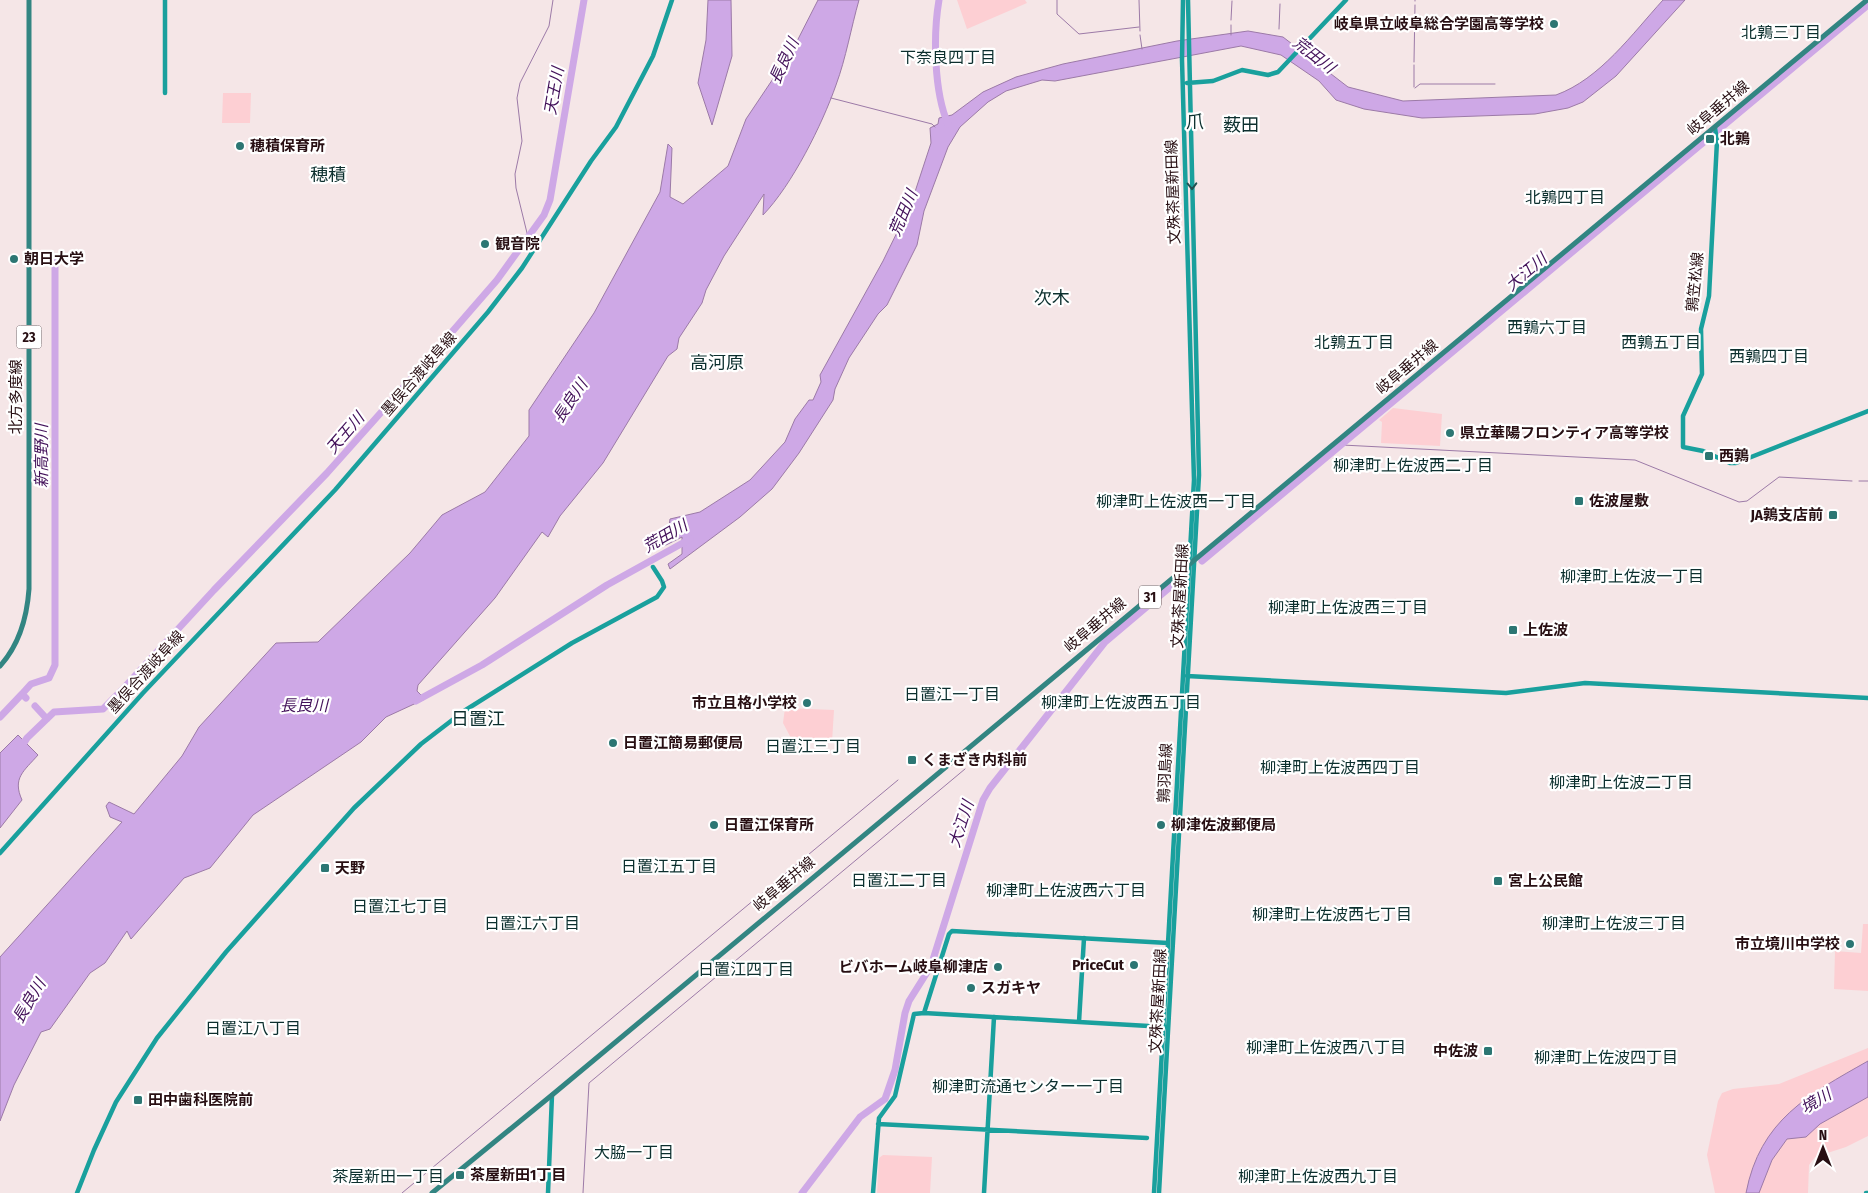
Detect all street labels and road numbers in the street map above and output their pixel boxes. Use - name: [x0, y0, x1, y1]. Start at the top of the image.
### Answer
- street label: 岐阜垂井線: [1683, 77, 1753, 139]
- street label: 文殊茶屋新田線: [1162, 139, 1184, 245]
- street label: 鶉笠松線: [1683, 251, 1707, 313]
- road number: 23: [16, 326, 42, 348]
- street label: 墨俣合渡岐阜線: [378, 328, 460, 420]
- street label: 岐阜垂井線: [1372, 336, 1442, 398]
- street label: 北方多度線: [7, 359, 25, 435]
- street label: 文殊茶屋新田線: [1168, 543, 1192, 649]
- road number: 31: [1139, 586, 1161, 608]
- street label: 岐阜垂井線: [1060, 594, 1130, 656]
- street label: 墨俣合渡岐阜線: [104, 627, 188, 717]
- street label: 鶉羽島線: [1154, 743, 1176, 803]
- street label: 岐阜垂井線: [749, 853, 819, 915]
- street label: 文殊茶屋新田線: [1146, 948, 1170, 1054]

